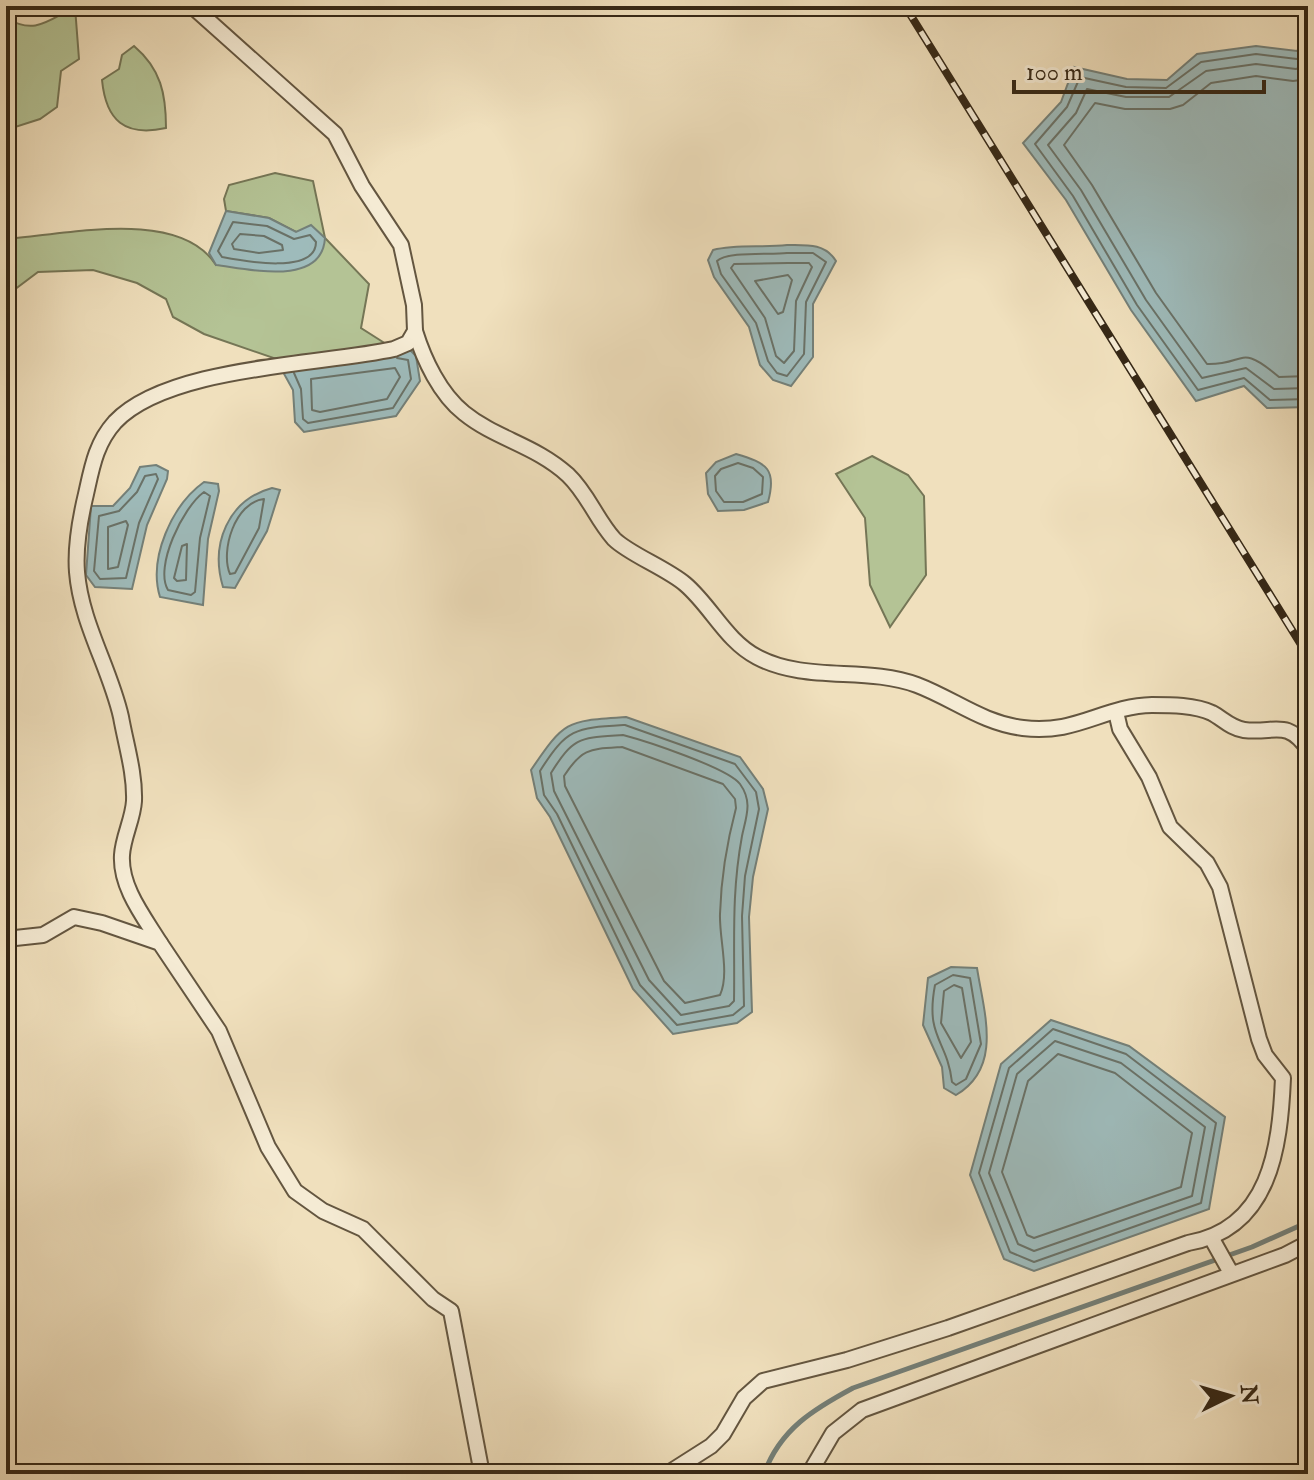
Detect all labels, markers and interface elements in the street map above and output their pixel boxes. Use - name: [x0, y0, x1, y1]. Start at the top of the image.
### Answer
- scale bar: [1014, 44, 1264, 94]
- text: 100 m: [1026, 57, 1083, 88]
- north arrow: [1190, 1356, 1270, 1436]
- text: N: [1234, 1382, 1264, 1406]

